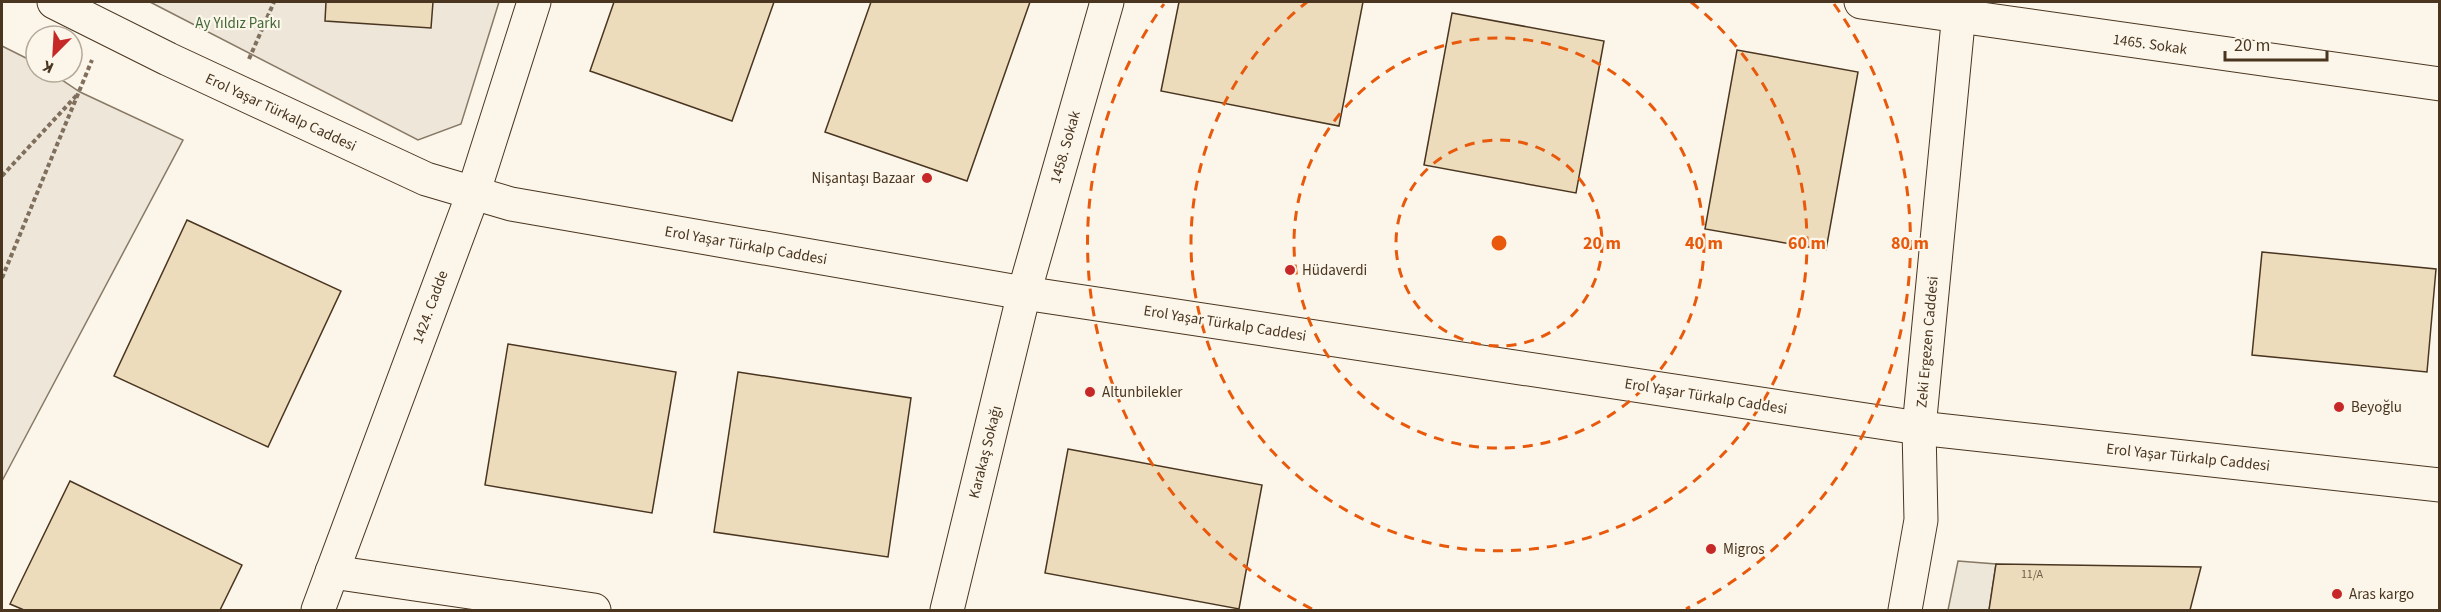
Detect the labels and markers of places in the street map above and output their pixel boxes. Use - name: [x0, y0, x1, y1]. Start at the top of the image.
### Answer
- place label: Nişantaşı Bazaar: [812, 168, 916, 189]
- marker: Nişantaşı Bazaar: [920, 171, 934, 185]
- centre of rings: [1489, 233, 1509, 253]
- place label: Hüdaverdi: [1302, 260, 1367, 281]
- marker: Hüdaverdi: [1283, 263, 1297, 277]
- place label: Altunbilekler: [1102, 382, 1183, 403]
- marker: Altunbilekler: [1083, 385, 1097, 399]
- place label: Beyoğlu: [2351, 397, 2402, 418]
- marker: Beyoğlu: [2332, 400, 2346, 414]
- place label: Migros: [1723, 539, 1765, 560]
- marker: Migros: [1704, 542, 1718, 556]
- place label: Aras kargo: [2349, 584, 2414, 605]
- marker: Aras kargo: [2330, 587, 2344, 601]

